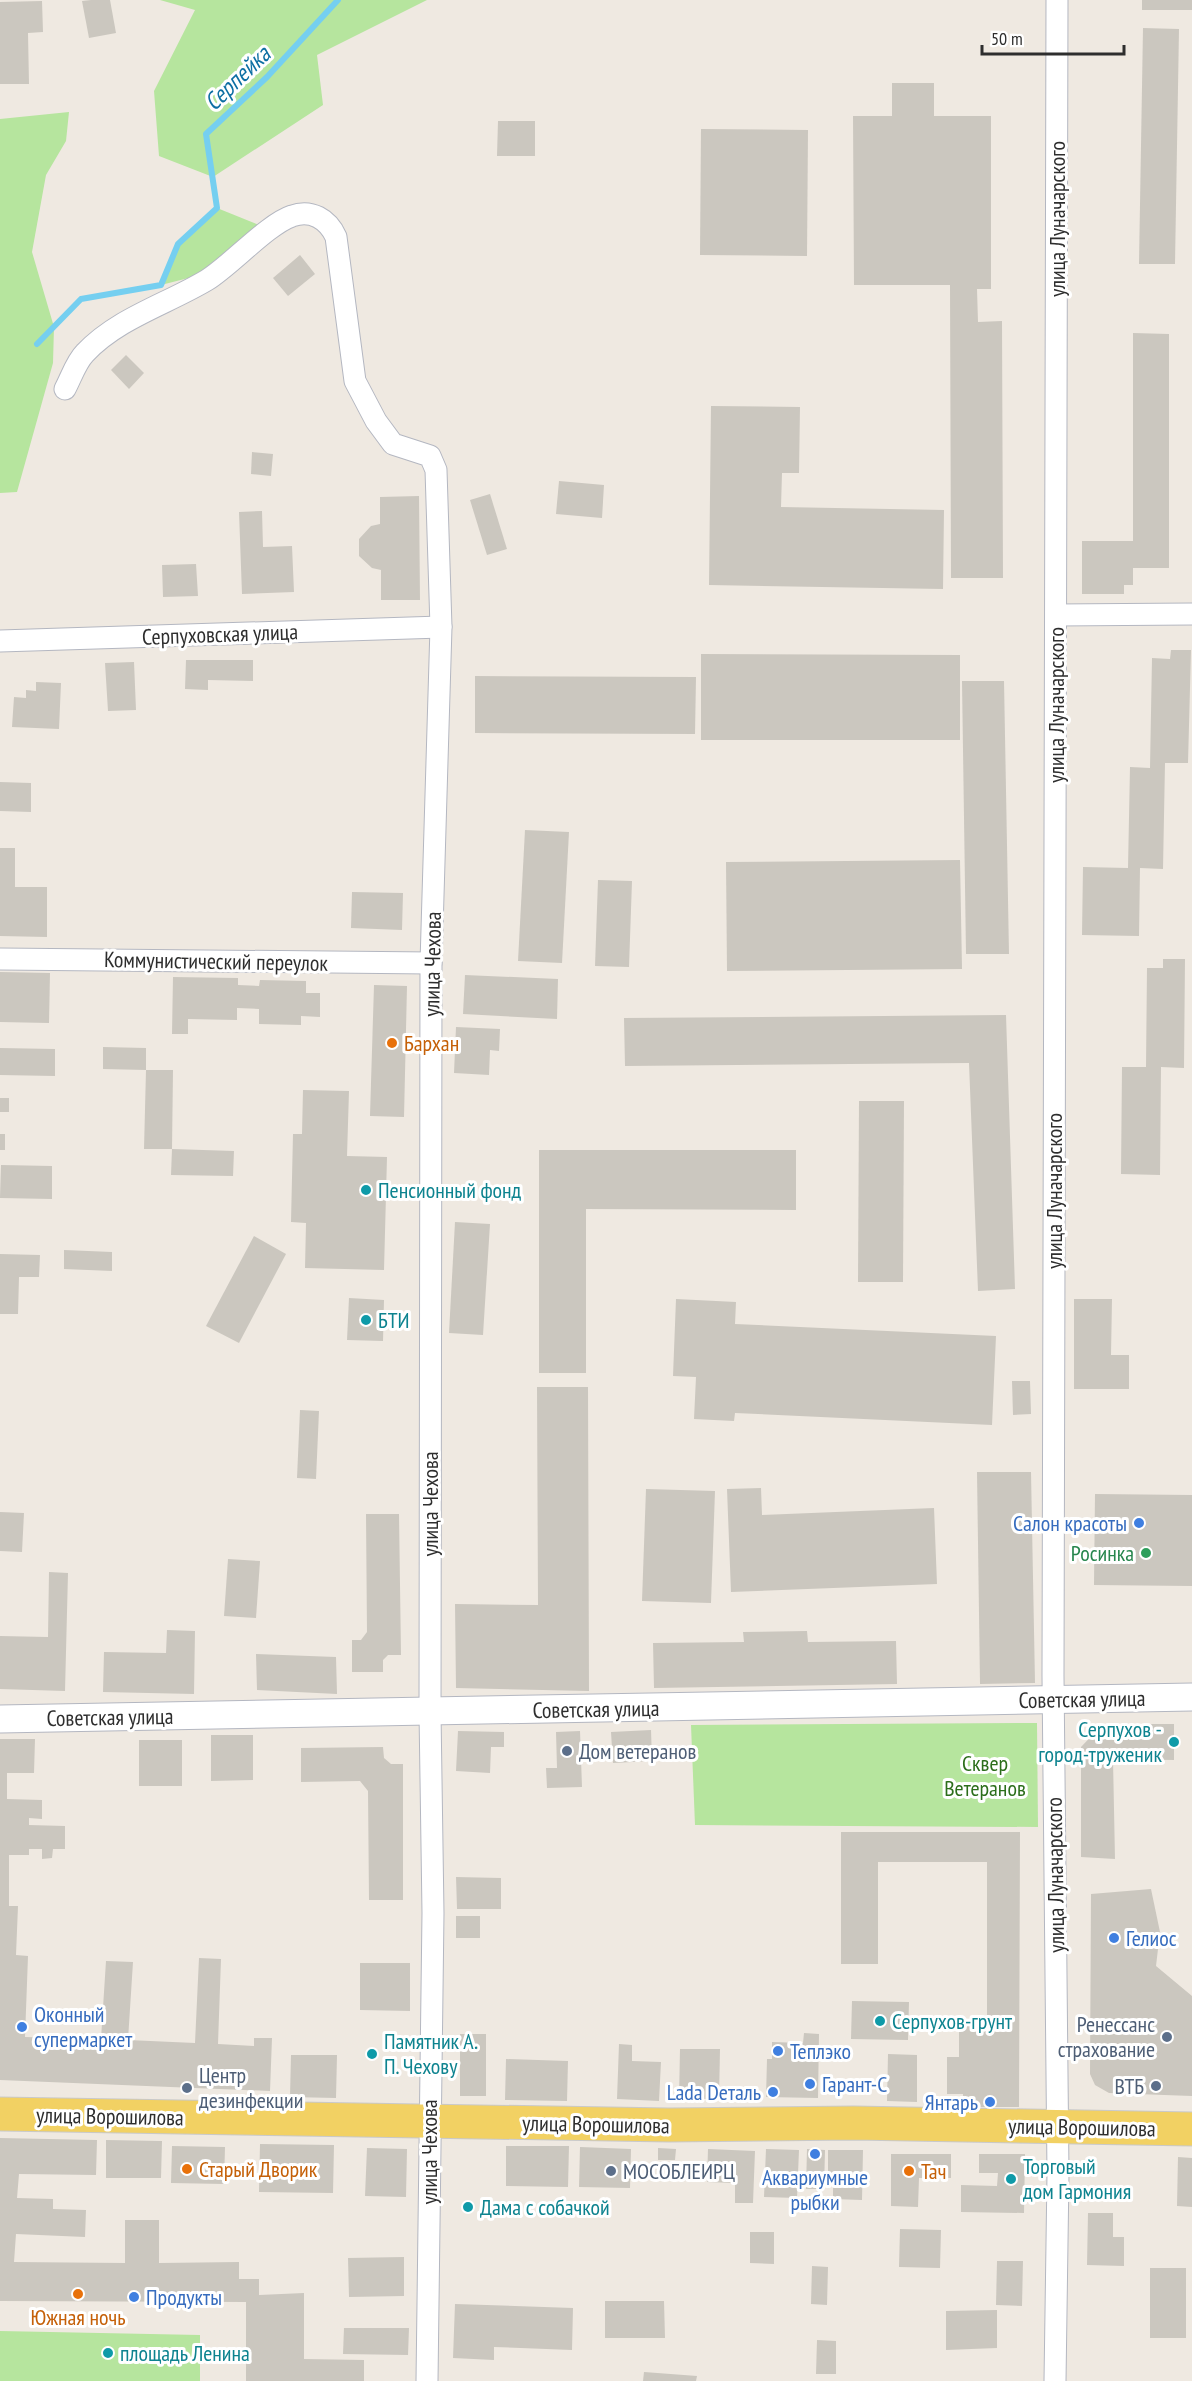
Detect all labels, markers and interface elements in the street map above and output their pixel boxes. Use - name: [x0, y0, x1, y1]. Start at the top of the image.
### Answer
- scale bar: [982, 18, 1124, 56]
- text: 50 m: [991, 27, 1023, 50]
- water label: Серпейка: [197, 38, 278, 117]
- street label: улица Луначарского: [1043, 141, 1071, 297]
- street label: Серпуховская улица: [141, 617, 299, 651]
- street label: улица Луначарского: [1042, 627, 1070, 783]
- street label: улица Чехова: [417, 911, 447, 1017]
- street label: Коммунистический переулок: [104, 945, 329, 977]
- place label: Бархан: [404, 1029, 459, 1057]
- marker: Бархан: [385, 1036, 399, 1050]
- street label: улица Луначарского: [1040, 1113, 1068, 1269]
- place label: Пенсионный фонд: [378, 1176, 522, 1204]
- marker: Пенсионный фонд: [359, 1183, 373, 1197]
- place label: БТИ: [378, 1306, 410, 1334]
- marker: БТИ: [359, 1313, 373, 1327]
- street label: улица Чехова: [416, 1451, 444, 1557]
- place label: Салон красоты: [1013, 1509, 1127, 1537]
- marker: Салон красоты: [1132, 1516, 1146, 1530]
- place label: Росинка: [1071, 1539, 1134, 1567]
- marker: Росинка: [1139, 1546, 1153, 1560]
- street label: Советская улица: [1018, 1684, 1146, 1714]
- street label: Советская улица: [532, 1694, 660, 1724]
- street label: Советская улица: [46, 1702, 174, 1732]
- place label: Серпухов - город-труженик: [1038, 1715, 1162, 1768]
- marker: Серпухов - город-труженик: [1167, 1735, 1181, 1749]
- place label: Дом ветеранов: [579, 1737, 696, 1765]
- marker: Дом ветеранов: [560, 1744, 574, 1758]
- park label: Сквер Ветеранов: [944, 1749, 1026, 1802]
- street label: улица Луначарского: [1040, 1797, 1070, 1953]
- place label: Гелиос: [1126, 1924, 1177, 1952]
- marker: Гелиос: [1107, 1931, 1121, 1945]
- place label: Оконный супермаркет: [34, 2000, 133, 2053]
- place label: Серпухов-грунт: [892, 2007, 1013, 2035]
- place label: Ренессанс страхование: [1058, 2010, 1155, 2063]
- marker: Серпухов-грунт: [873, 2014, 887, 2028]
- marker: Оконный супермаркет: [15, 2020, 29, 2034]
- place label: Памятник А. П. Чехову: [384, 2027, 478, 2080]
- marker: Ренессанс страхование: [1160, 2030, 1174, 2044]
- place label: Теплэко: [790, 2037, 851, 2065]
- marker: Теплэко: [771, 2044, 785, 2058]
- marker: Памятник А. П. Чехову: [365, 2047, 379, 2061]
- place label: Центр дезинфекции: [199, 2061, 303, 2114]
- place label: Гарант-С: [822, 2070, 887, 2098]
- place label: ВТБ: [1114, 2072, 1144, 2100]
- marker: Гарант-С: [803, 2077, 817, 2091]
- place label: Lada Dеталь: [667, 2078, 761, 2106]
- marker: ВТБ: [1149, 2079, 1163, 2093]
- marker: Центр дезинфекции: [180, 2081, 194, 2095]
- marker: Lada Dеталь: [766, 2085, 780, 2099]
- place label: Янтарь: [925, 2088, 978, 2116]
- marker: Янтарь: [983, 2095, 997, 2109]
- street label: улица Чехова: [415, 2099, 443, 2205]
- street label: улица Ворошилова: [36, 2101, 184, 2131]
- street label: улица Ворошилова: [522, 2109, 670, 2139]
- street label: улица Ворошилова: [1008, 2112, 1156, 2142]
- marker: Аквариумные рыбки: [808, 2147, 822, 2161]
- place label: Торговый дом Гармония: [1023, 2152, 1131, 2205]
- place label: Старый Дворик: [199, 2155, 318, 2183]
- place label: МОСОБЛЕИРЦ: [623, 2157, 735, 2185]
- place label: Тач: [921, 2157, 946, 2185]
- marker: Старый Дворик: [180, 2162, 194, 2176]
- place label: Аквариумные рыбки: [762, 2163, 868, 2216]
- marker: МОСОБЛЕИРЦ: [604, 2164, 618, 2178]
- marker: Тач: [902, 2164, 916, 2178]
- marker: Торговый дом Гармония: [1004, 2172, 1018, 2186]
- place label: Дама с собачкой: [480, 2193, 610, 2221]
- marker: Дама с собачкой: [461, 2200, 475, 2214]
- place label: Продукты: [146, 2283, 222, 2311]
- marker: Южная ночь: [71, 2287, 85, 2301]
- marker: Продукты: [127, 2290, 141, 2304]
- place label: Южная ночь: [30, 2303, 126, 2331]
- place label: площадь Ленина: [120, 2339, 250, 2367]
- marker: площадь Ленина: [101, 2346, 115, 2360]

